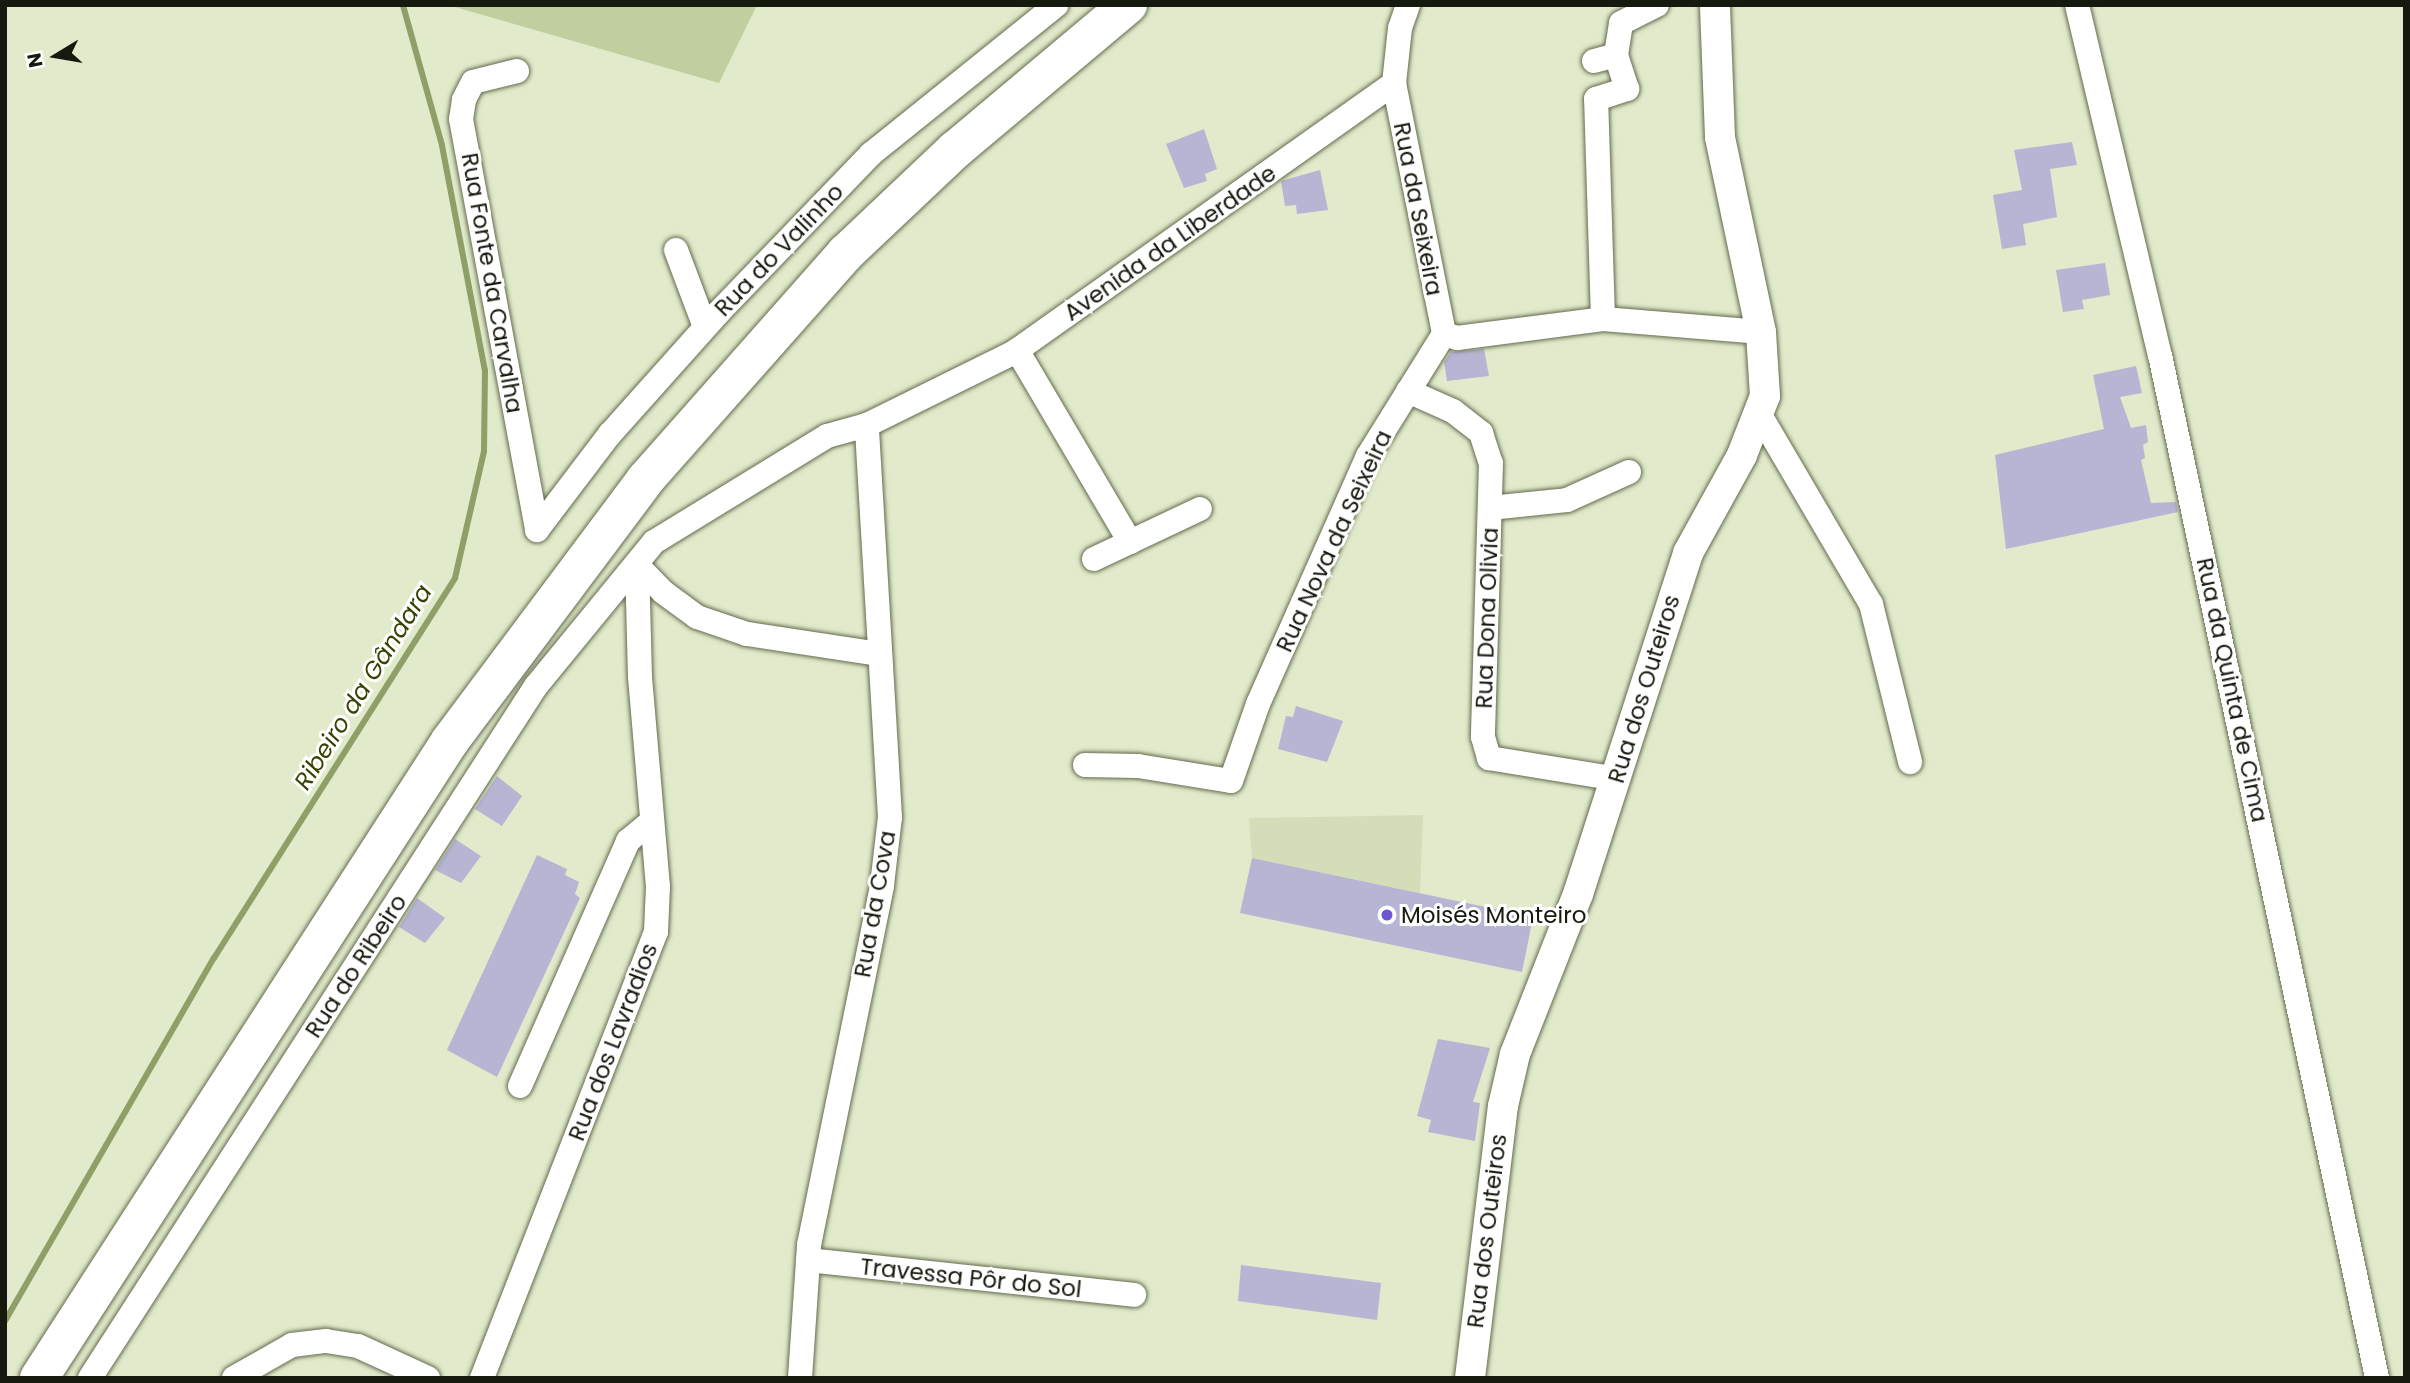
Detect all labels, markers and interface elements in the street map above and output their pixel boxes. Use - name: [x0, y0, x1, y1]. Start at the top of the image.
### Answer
- north arrow: [21, 21, 91, 91]
- text: N: [20, 51, 50, 70]
- street label: Rua da Seixeira: [1388, 120, 1448, 298]
- street label: Rua Fonte da Carvalha: [456, 151, 528, 415]
- street label: Avenida da Liberdade: [1059, 159, 1281, 327]
- street label: Rua do Valinho: [709, 178, 849, 322]
- street label: Rua Nova da Seixeira: [1270, 426, 1398, 656]
- street label: Rua Dona Olivia: [1470, 527, 1504, 709]
- street label: Rua da Quinta de Cima: [2190, 555, 2274, 825]
- water label: Ribeiro da Gândara: [288, 579, 438, 795]
- street label: Rua dos Outeiros: [1602, 592, 1686, 786]
- street label: Rua da Cova: [849, 828, 901, 980]
- street label: Rua do Ribeiro: [299, 889, 413, 1043]
- place label: Moisés Monteiro: [1401, 901, 1586, 929]
- marker: Moisés Monteiro: [1379, 907, 1395, 923]
- street label: Rua dos Lavradios: [563, 939, 663, 1145]
- street label: Rua dos Outeiros: [1461, 1132, 1513, 1330]
- street label: Travessa Pôr do Sol: [859, 1253, 1083, 1303]

